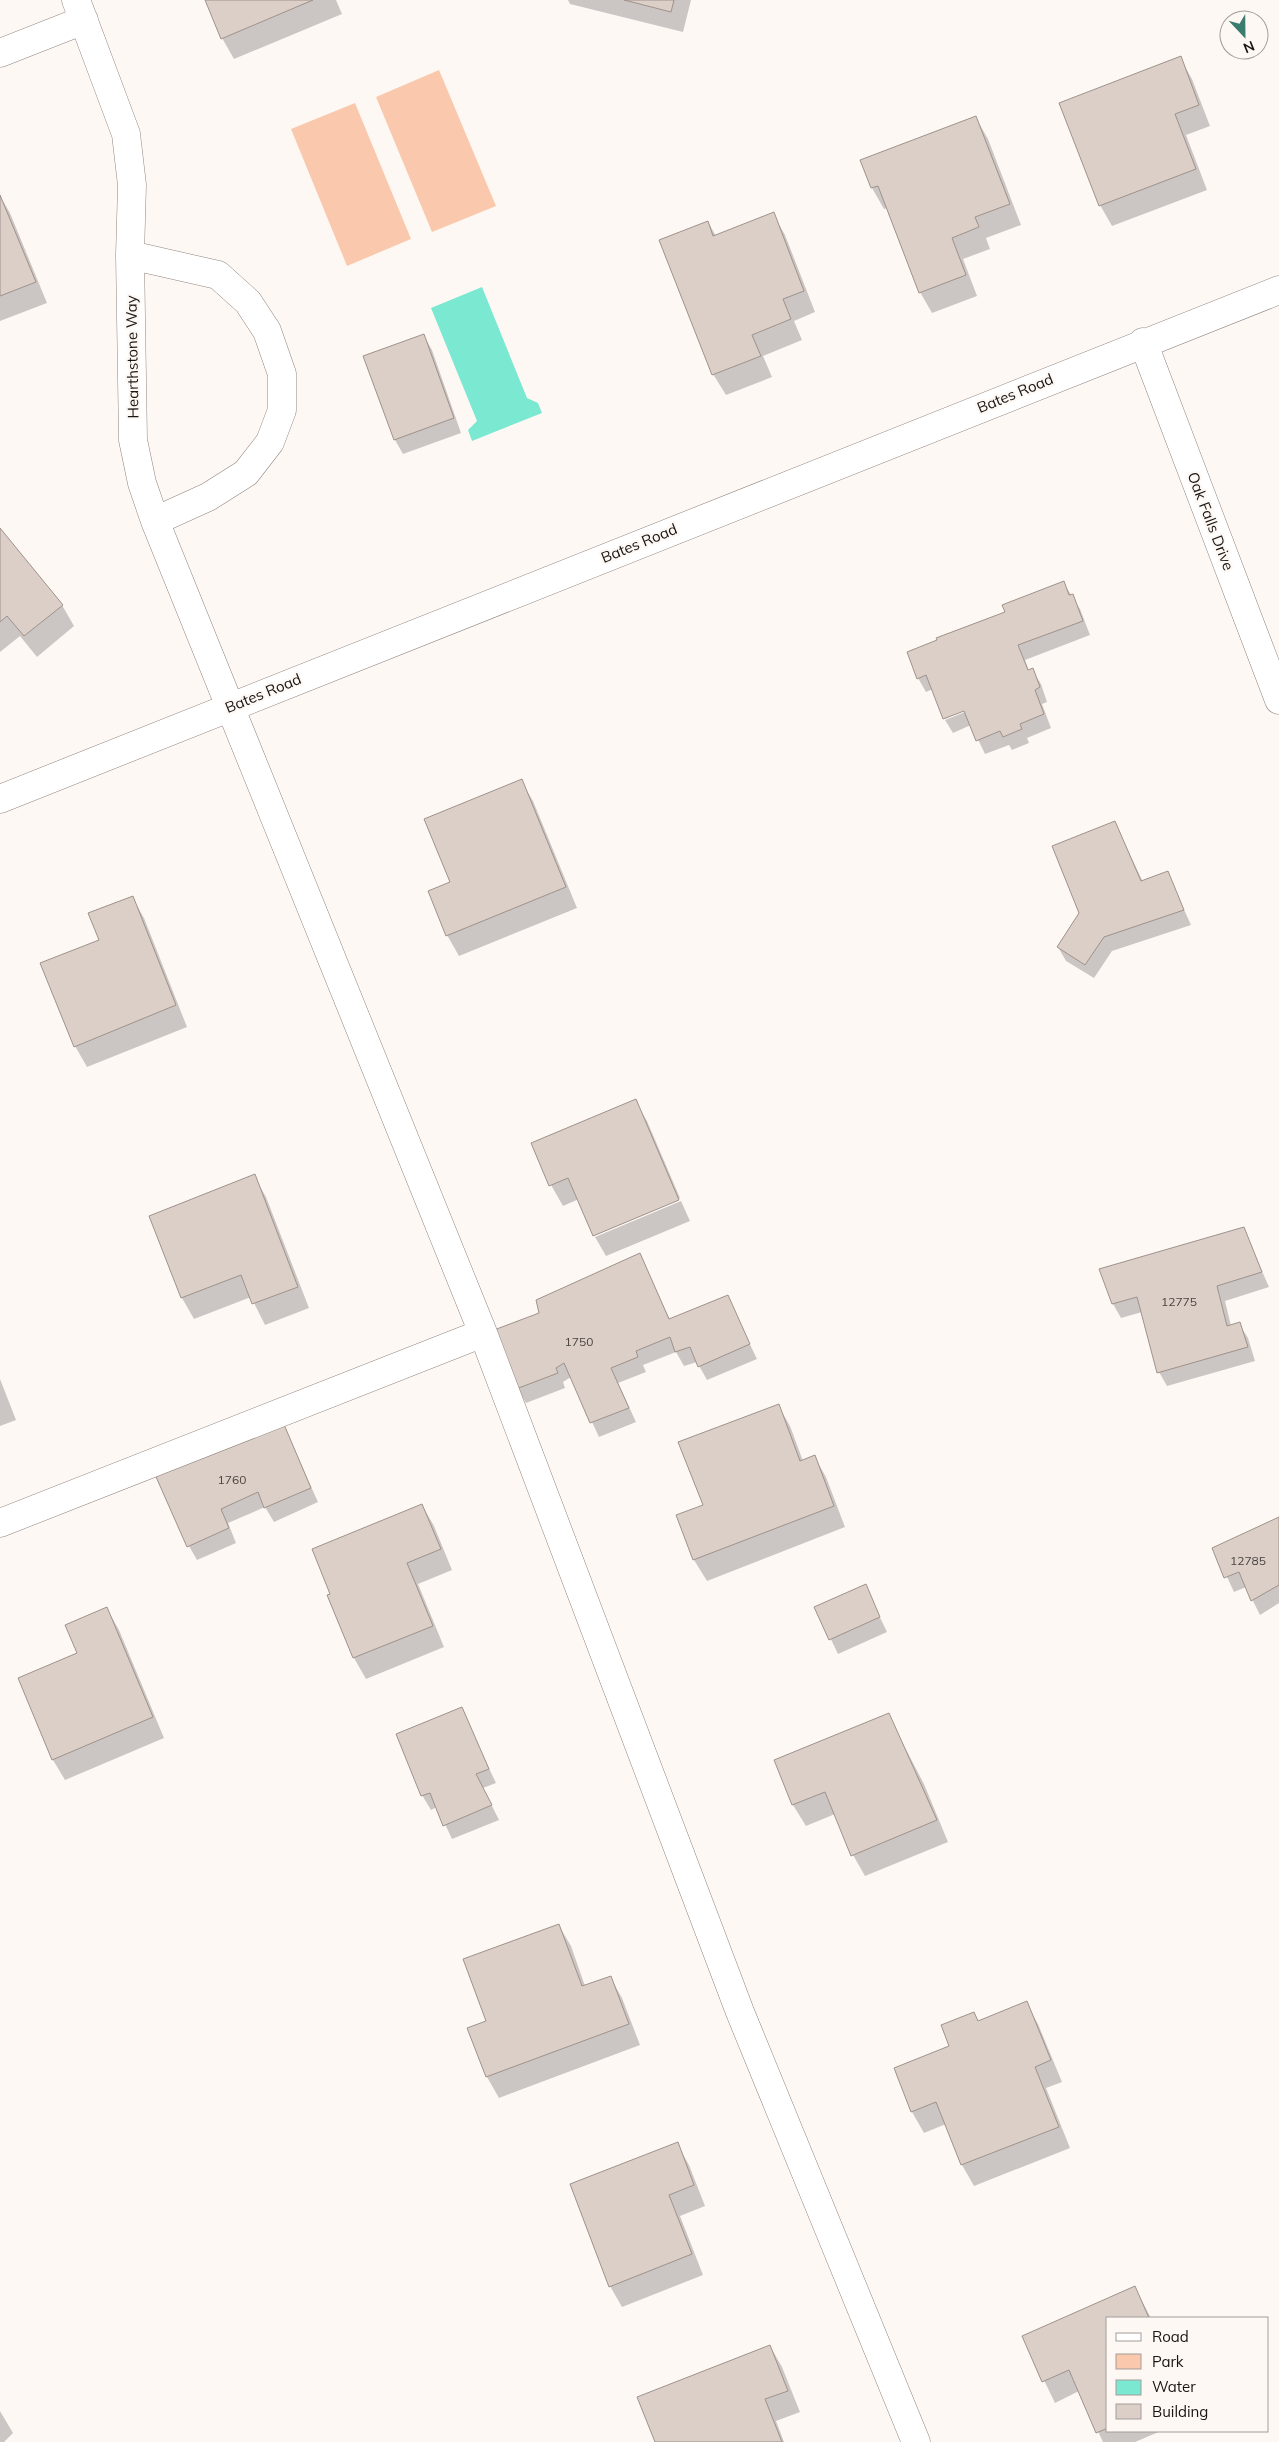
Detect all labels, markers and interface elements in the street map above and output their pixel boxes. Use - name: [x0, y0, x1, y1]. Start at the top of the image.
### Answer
- north arrow: [1219, 10, 1269, 60]
- text: N: [1241, 37, 1257, 57]
- street label: Hearthstone Way: [121, 295, 143, 419]
- street label: Bates Road: [974, 369, 1056, 417]
- street label: Oak Falls Drive: [1183, 469, 1239, 573]
- street label: Bates Road: [598, 519, 680, 567]
- street label: Bates Road: [222, 669, 304, 717]
- house number: 12775: [1161, 1294, 1197, 1309]
- house number: 1750: [565, 1334, 593, 1349]
- house number: 1760: [218, 1472, 246, 1487]
- house number: 12785: [1230, 1553, 1266, 1568]
- legend: [1106, 2317, 1269, 2432]
- text: Road: [1152, 2327, 1189, 2346]
- text: Park: [1152, 2352, 1184, 2371]
- text: Water: [1152, 2377, 1196, 2396]
- text: Building: [1152, 2402, 1208, 2421]

